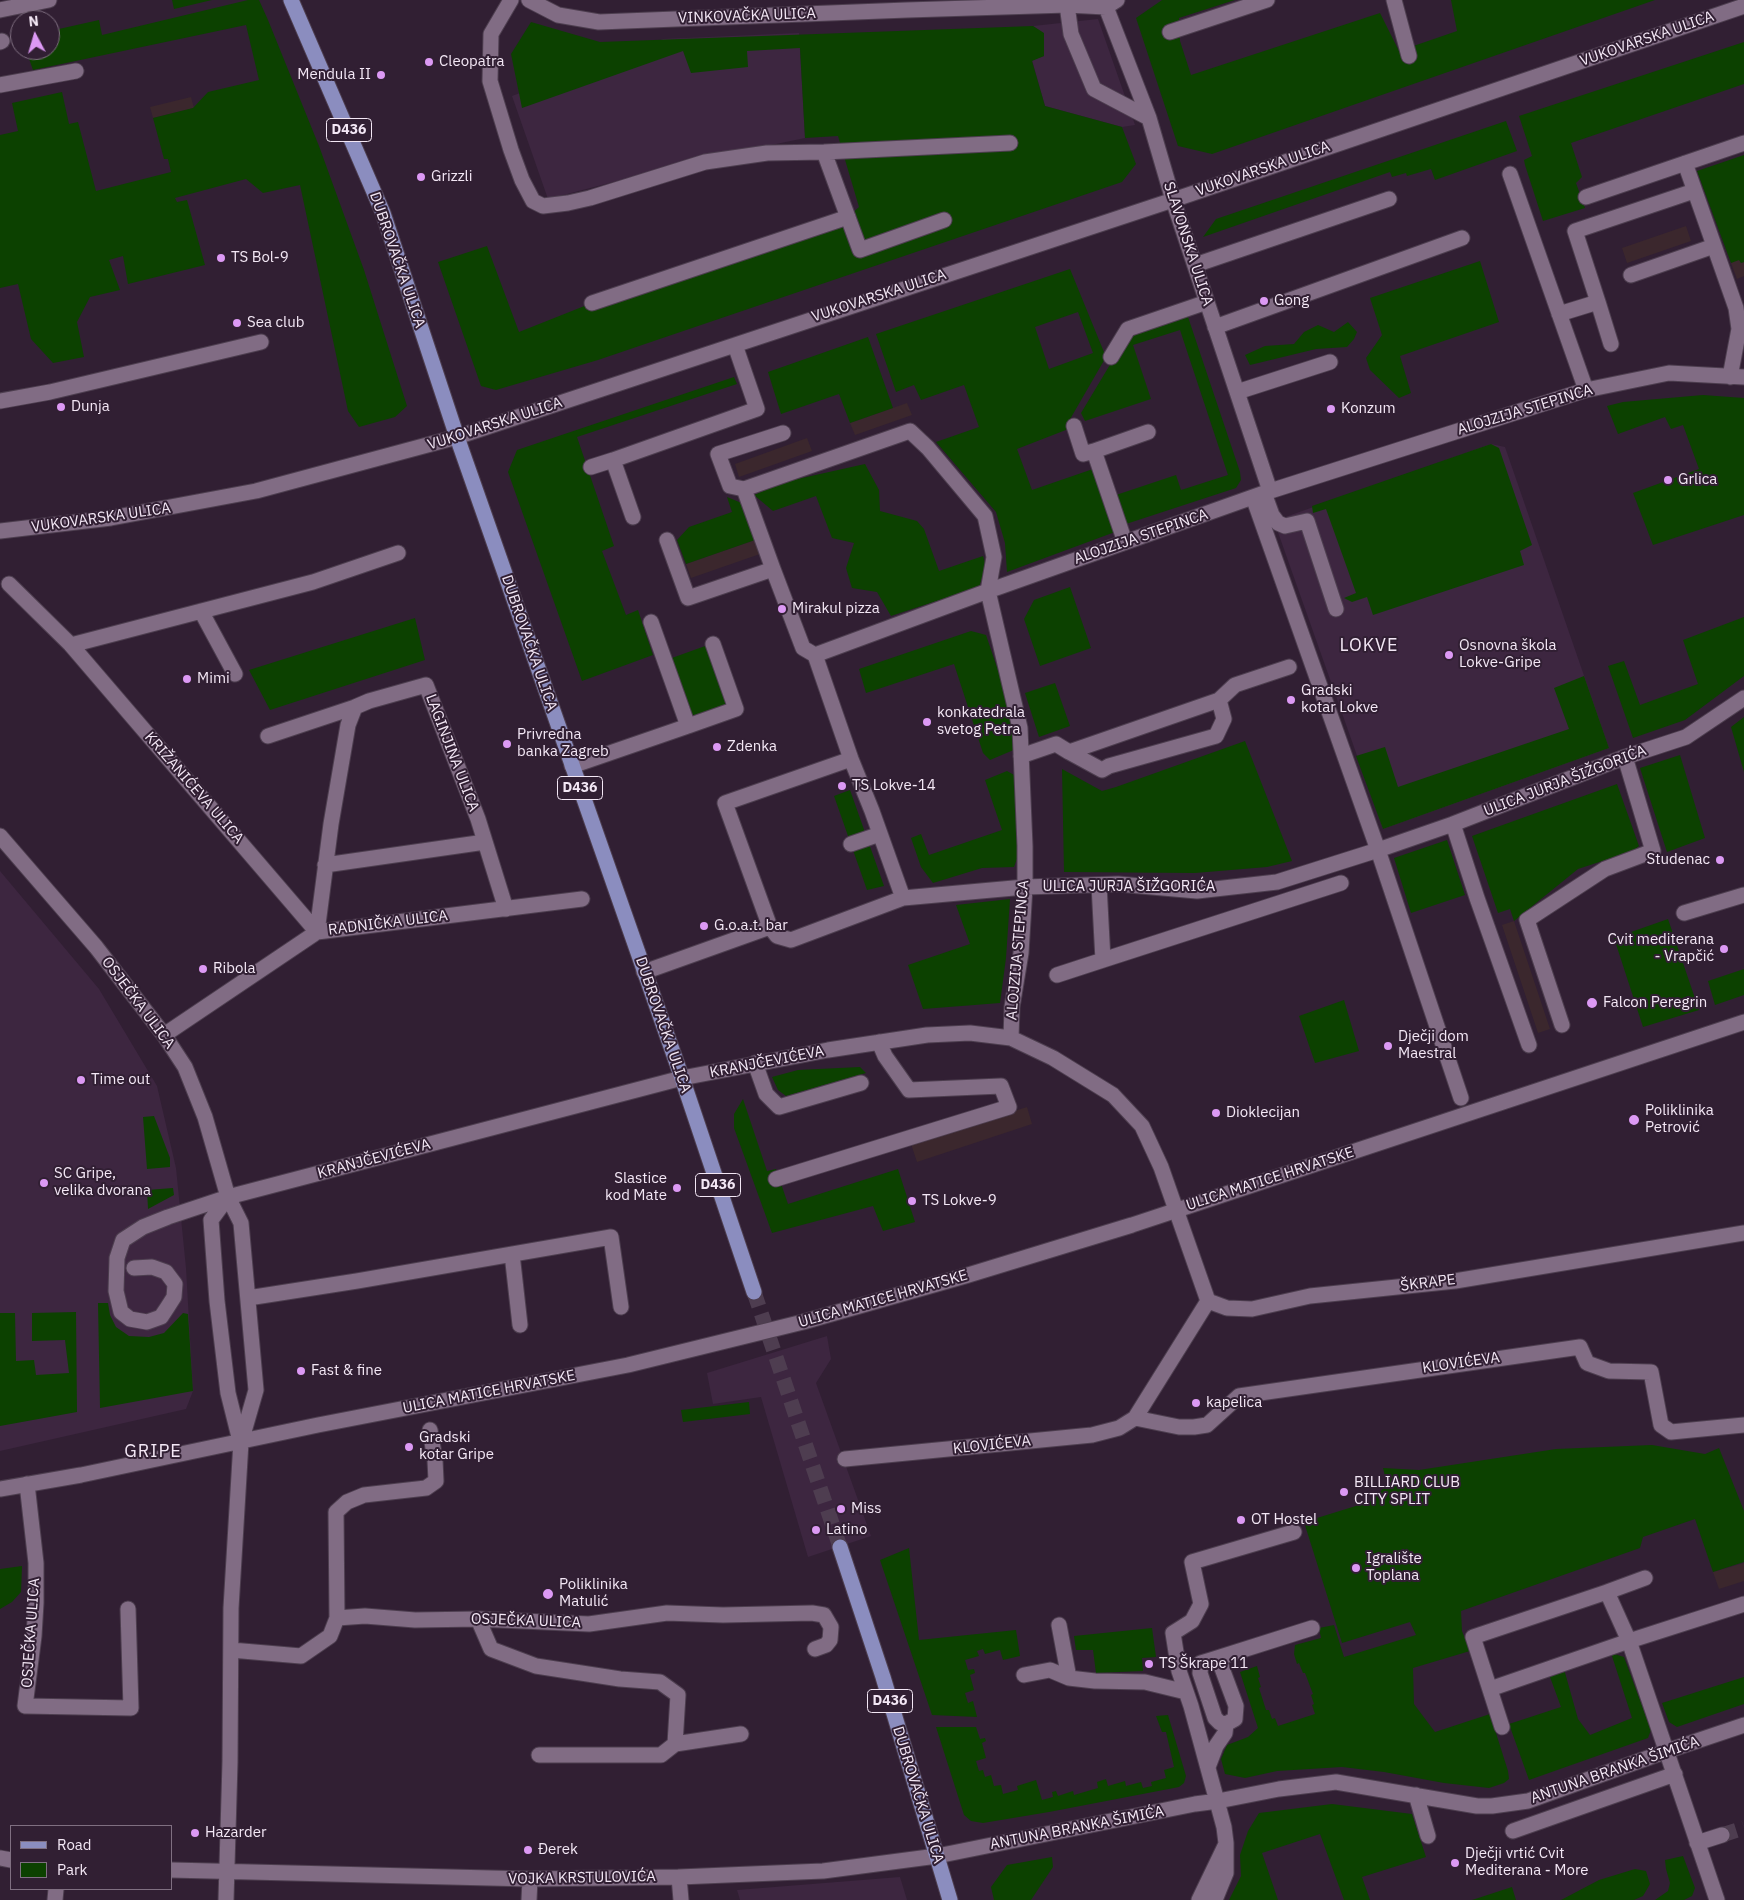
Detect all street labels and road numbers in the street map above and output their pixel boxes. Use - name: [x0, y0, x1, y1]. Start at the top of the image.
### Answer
- street label: VINKOVAČKA ULICA: [678, 5, 816, 27]
- street label: VUKOVARSKA ULICA: [1578, 8, 1716, 70]
- road number: D436: [326, 118, 372, 142]
- street label: VUKOVARSKA ULICA: [1194, 138, 1332, 200]
- street label: SLAVONSKA ULICA: [1159, 180, 1217, 308]
- street label: DUBROVAČKA ULICA: [365, 190, 429, 330]
- street label: VUKOVARSKA ULICA: [809, 266, 949, 326]
- street label: ALOJZIJA STEPINCA: [1455, 381, 1595, 439]
- street label: VUKOVARSKA ULICA: [425, 394, 565, 454]
- street label: VUKOVARSKA ULICA: [30, 499, 172, 537]
- street label: ALOJZIJA STEPINCA: [1072, 506, 1210, 568]
- street label: DUBROVAČKA ULICA: [497, 573, 561, 713]
- street label: LAGINJINA ULICA: [421, 692, 483, 814]
- street label: KRIŽANIĆEVA ULICA: [141, 728, 247, 848]
- street label: ULICA JURJA ŠIŽGORIĆA: [1481, 742, 1649, 820]
- road number: D436: [558, 776, 602, 800]
- street label: ULICA JURJA ŠIŽGORIĆA: [1043, 878, 1215, 896]
- street label: ALOJZIJA STEPINCA: [1003, 879, 1033, 1021]
- street label: RADNIČKA ULICA: [327, 907, 449, 939]
- street label: OSJEČKA ULICA: [98, 954, 178, 1052]
- street label: DUBROVAČKA ULICA: [631, 955, 695, 1095]
- street label: KRANJČEVIĆEVA: [708, 1042, 826, 1082]
- street label: KRANJČEVIĆEVA: [316, 1135, 432, 1183]
- street label: ULICA MATICE HRVATSKE: [1184, 1143, 1356, 1215]
- road number: D436: [696, 1174, 740, 1196]
- street label: ULICA MATICE HRVATSKE: [796, 1266, 970, 1332]
- street label: ŠKRAPE: [1399, 1271, 1457, 1295]
- street label: KLOVIĆEVA: [1421, 1349, 1501, 1377]
- street label: ULICA MATICE HRVATSKE: [401, 1366, 577, 1418]
- street label: KLOVIĆEVA: [952, 1432, 1032, 1458]
- street label: OSJEČKA ULICA: [18, 1577, 44, 1689]
- street label: OSJEČKA ULICA: [471, 1610, 581, 1632]
- road number: D436: [868, 1690, 912, 1712]
- street label: DUBROVAČKA ULICA: [889, 1724, 947, 1866]
- street label: ANTUNA BRANKA ŠIMIĆA: [1528, 1733, 1702, 1807]
- street label: ANTUNA BRANKA ŠIMIĆA: [988, 1802, 1166, 1854]
- street label: VOJKA KRSTULOVIĆA: [508, 1868, 656, 1888]

